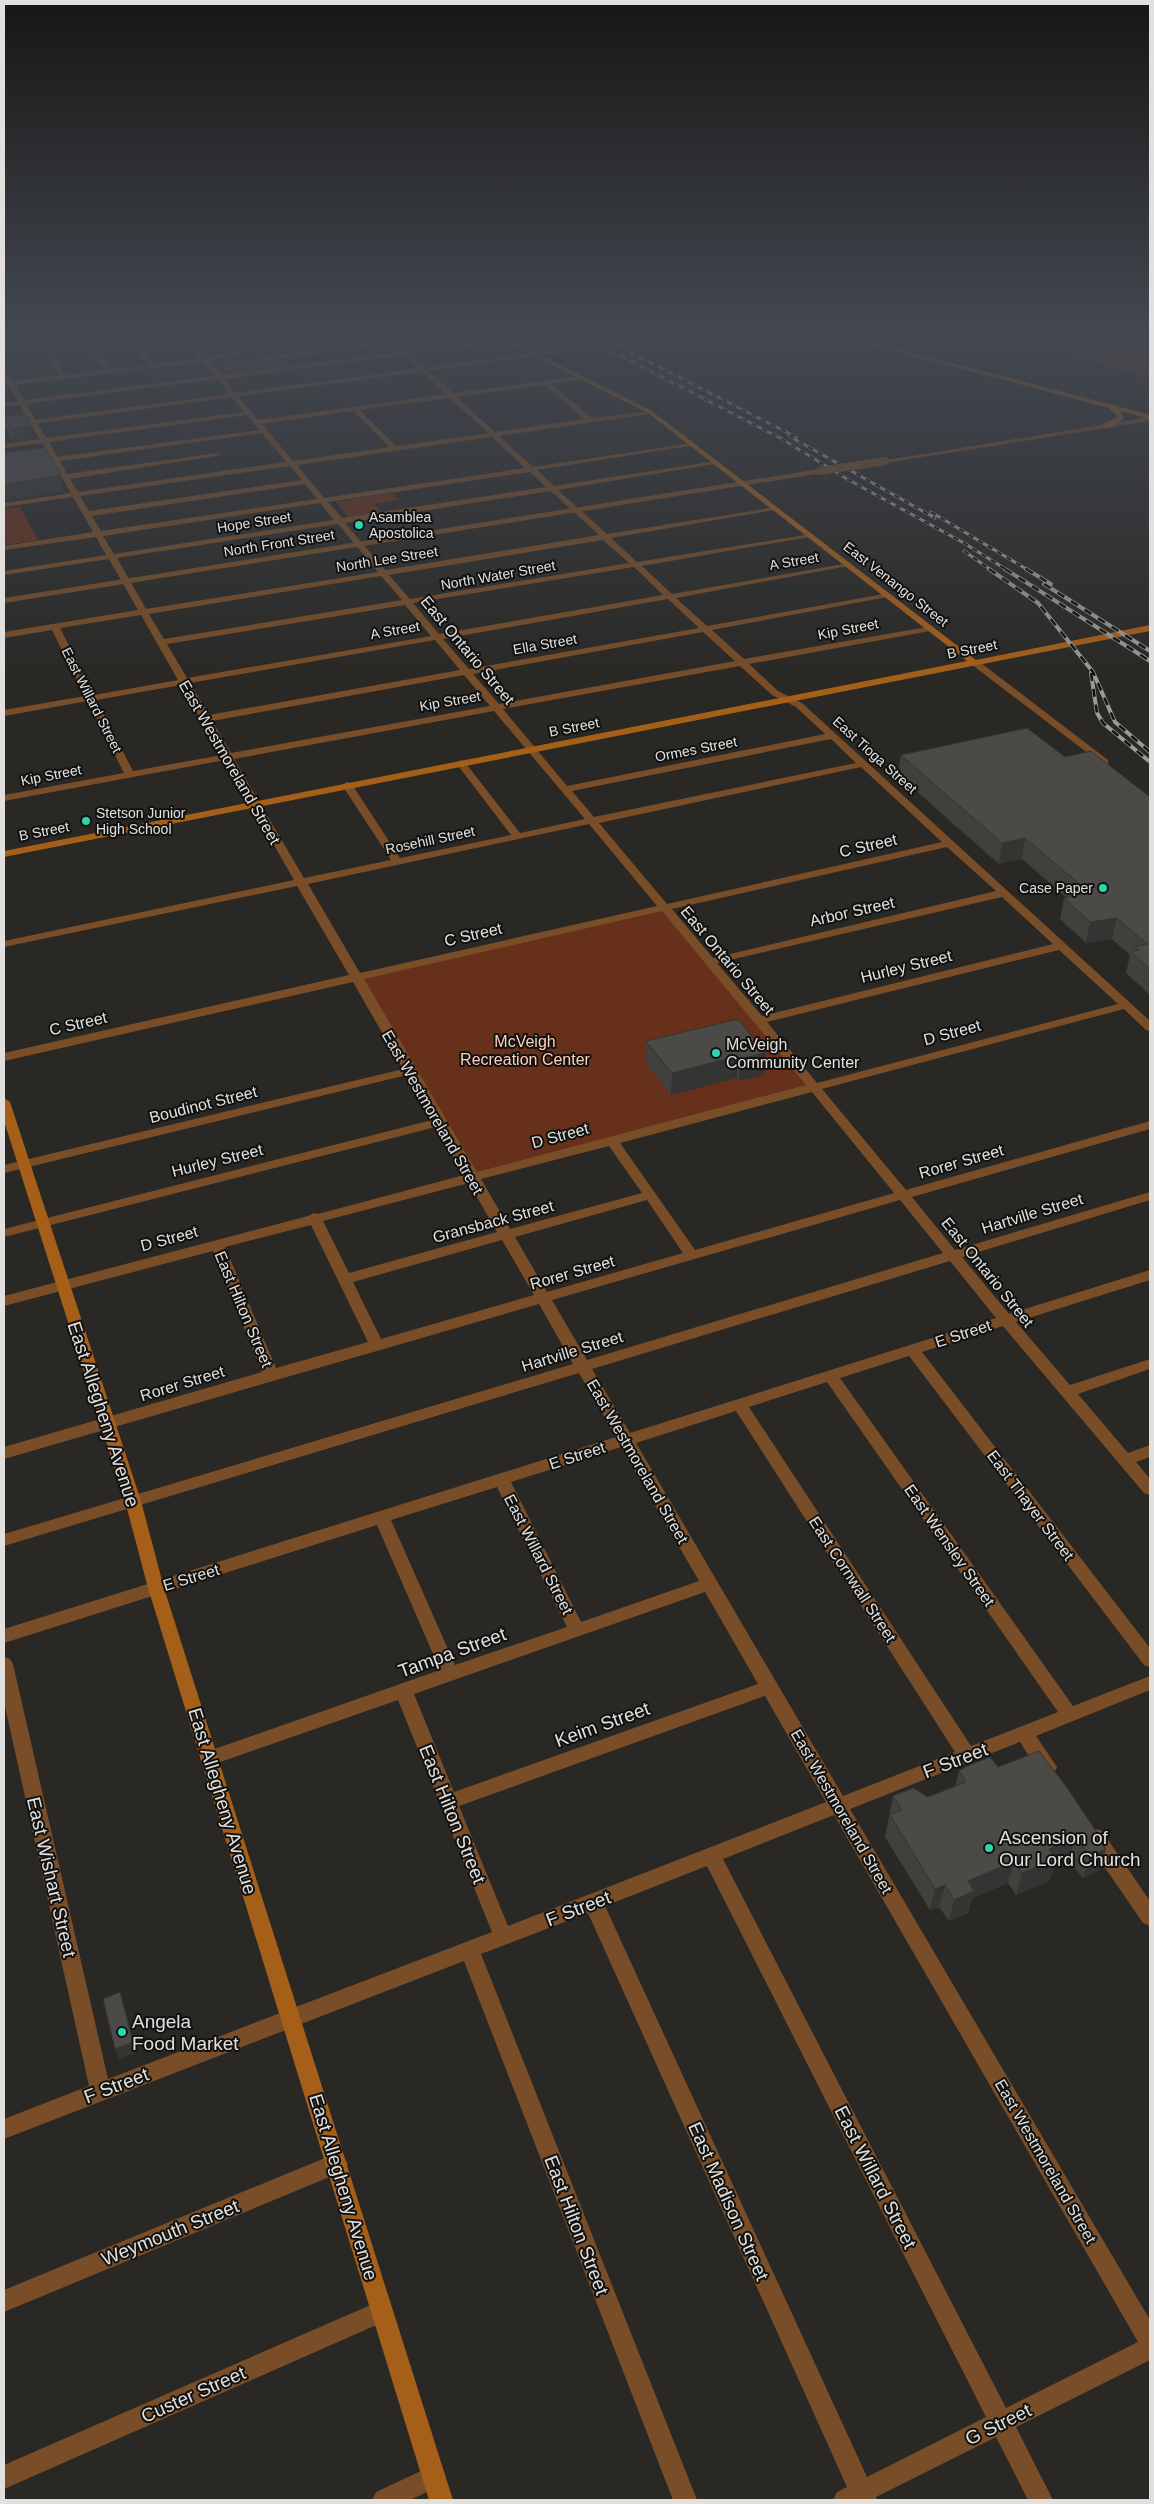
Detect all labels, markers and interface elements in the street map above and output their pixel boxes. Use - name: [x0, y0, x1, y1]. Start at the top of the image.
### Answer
- street label: Hope Street: [216, 508, 292, 536]
- place label: Asamblea Apostolica: [369, 509, 434, 541]
- marker: Asamblea Apostolica: [353, 519, 365, 531]
- street label: North Front Street: [222, 526, 336, 560]
- street label: East Venango Street: [840, 538, 952, 630]
- street label: North Lee Street: [335, 543, 439, 575]
- street label: A Street: [768, 549, 820, 573]
- street label: North Water Street: [439, 557, 557, 593]
- street label: East Ontario Street: [417, 593, 518, 708]
- street label: Kip Street: [816, 615, 880, 643]
- street label: A Street: [369, 618, 421, 642]
- street label: Ella Street: [512, 630, 578, 657]
- street label: B Street: [946, 636, 998, 662]
- street label: East Willard Street: [59, 645, 125, 755]
- street label: East Westmoreland Street: [176, 677, 284, 848]
- street label: Kip Street: [418, 688, 482, 714]
- street label: East Tioga Street: [830, 713, 920, 797]
- street label: B Street: [548, 714, 600, 740]
- street label: Ormes Street: [654, 733, 738, 765]
- street label: Kip Street: [19, 761, 83, 789]
- place label: Stetson Junior High School: [96, 805, 186, 837]
- marker: Stetson Junior High School: [80, 815, 92, 827]
- street label: B Street: [18, 818, 70, 844]
- street label: Rosehill Street: [384, 823, 476, 857]
- street label: C Street: [838, 830, 899, 860]
- place label: Case Paper: [1019, 880, 1093, 896]
- marker: Case Paper: [1097, 882, 1109, 894]
- street label: Arbor Street: [808, 893, 897, 929]
- street label: East Ontario Street: [677, 903, 778, 1018]
- street label: C Street: [443, 919, 504, 949]
- street label: Hurley Street: [859, 947, 954, 986]
- street label: C Street: [48, 1008, 109, 1038]
- street label: D Street: [922, 1017, 983, 1048]
- street label: East Westmoreland Street: [379, 1027, 487, 1198]
- park label: McVeigh Recreation Center: [460, 1033, 591, 1068]
- place label: McVeigh Community Center: [726, 1036, 860, 1071]
- marker: McVeigh Community Center: [710, 1047, 722, 1059]
- street label: Boudinot Street: [148, 1083, 259, 1126]
- street label: D Street: [530, 1120, 591, 1151]
- street label: Hurley Street: [170, 1141, 265, 1180]
- street label: Rorer Street: [917, 1141, 1006, 1182]
- street label: Hartville Street: [979, 1190, 1085, 1237]
- street label: Gransback Street: [431, 1197, 556, 1246]
- street label: East Ontario Street: [938, 1214, 1037, 1331]
- street label: D Street: [139, 1223, 200, 1254]
- street label: East Hilton Street: [211, 1249, 276, 1370]
- street label: Rorer Street: [528, 1252, 617, 1293]
- street label: E Street: [933, 1316, 994, 1350]
- street label: East Allegheny Avenue: [64, 1319, 143, 1510]
- street label: Hartville Street: [519, 1328, 625, 1375]
- street label: Rorer Street: [138, 1362, 227, 1404]
- street label: East Westmoreland Street: [584, 1376, 692, 1547]
- street label: E Street: [547, 1438, 608, 1472]
- street label: East Thayer Street: [984, 1447, 1078, 1564]
- street label: East Wensley Street: [901, 1481, 998, 1610]
- street label: East Willard Street: [501, 1491, 576, 1618]
- street label: East Cornwall Street: [806, 1513, 900, 1646]
- street label: E Street: [161, 1561, 222, 1594]
- street label: Tampa Street: [395, 1623, 510, 1682]
- street label: Keim Street: [552, 1697, 653, 1751]
- street label: East Allegheny Avenue: [184, 1705, 261, 1897]
- street label: East Westmoreland Street: [788, 1726, 896, 1897]
- street label: F Street: [920, 1738, 991, 1782]
- street label: East Hilton Street: [415, 1742, 490, 1887]
- street label: East Wishart Street: [23, 1795, 80, 1960]
- place label: Ascension of Our Lord Church: [999, 1827, 1141, 1870]
- marker: Ascension of Our Lord Church: [983, 1842, 995, 1854]
- street label: F Street: [543, 1886, 614, 1930]
- place label: Angela Food Market: [132, 2011, 239, 2054]
- marker: Angela Food Market: [116, 2026, 128, 2038]
- street label: F Street: [81, 2063, 152, 2107]
- street label: East Westmoreland Street: [992, 2076, 1100, 2247]
- street label: East Allegheny Avenue: [305, 2091, 382, 2283]
- street label: East Willard Street: [830, 2102, 921, 2253]
- street label: East Madison Street: [684, 2119, 773, 2284]
- street label: East Hilton Street: [540, 2152, 613, 2299]
- street label: Weymouth Street: [98, 2195, 243, 2270]
- street label: Custer Street: [138, 2362, 249, 2427]
- street label: G Street: [962, 2399, 1035, 2449]

